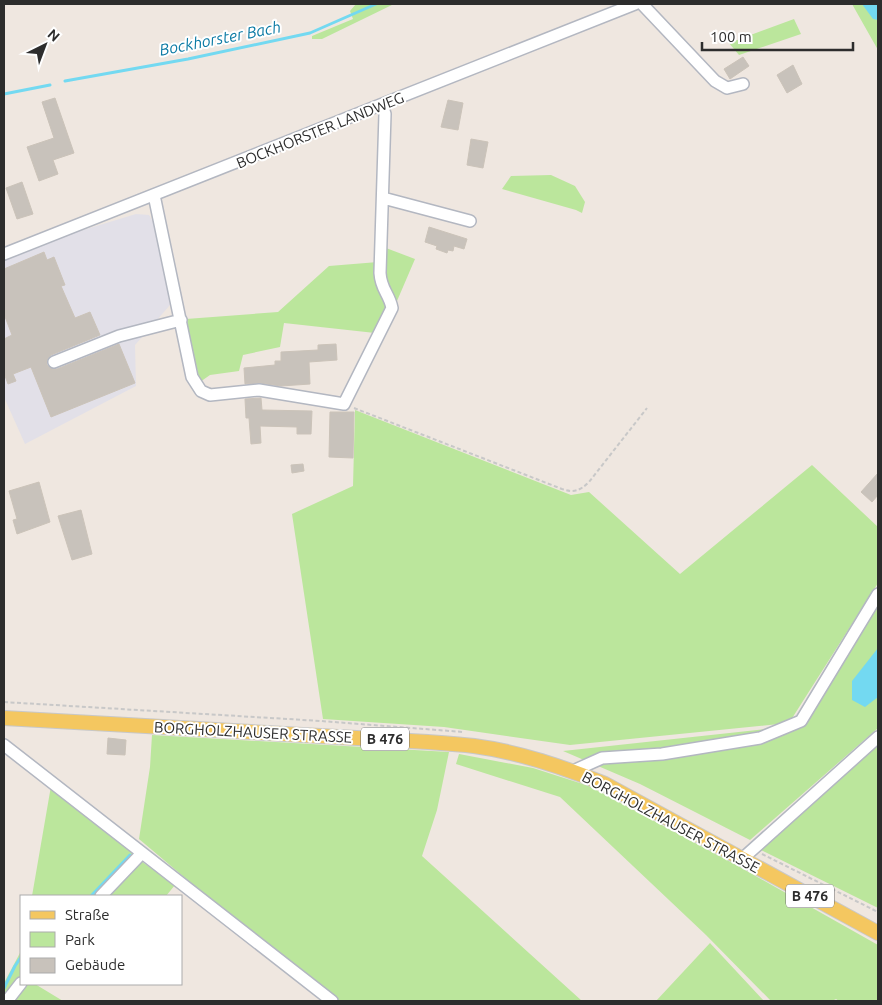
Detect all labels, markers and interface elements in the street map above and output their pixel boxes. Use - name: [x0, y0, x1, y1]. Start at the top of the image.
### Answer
- water label: Bockhorster Bach: [158, 17, 282, 59]
- north arrow: [20, 20, 70, 70]
- scale bar: [702, 20, 853, 52]
- text: N: [44, 26, 63, 45]
- text: 100 m: [710, 28, 752, 45]
- street label: BOCKHORSTER LANDWEG: [234, 89, 406, 171]
- street label: BORGHOLZHAUSER STRASSE: [154, 718, 352, 746]
- road number: B 476: [361, 728, 409, 751]
- street label: BORGHOLZHAUSER STRASSE: [579, 768, 763, 876]
- road number: B 476: [786, 884, 834, 908]
- legend: [20, 895, 182, 985]
- text: Straße: [65, 906, 109, 923]
- text: Park: [65, 931, 95, 948]
- text: Gebäude: [65, 956, 125, 973]

